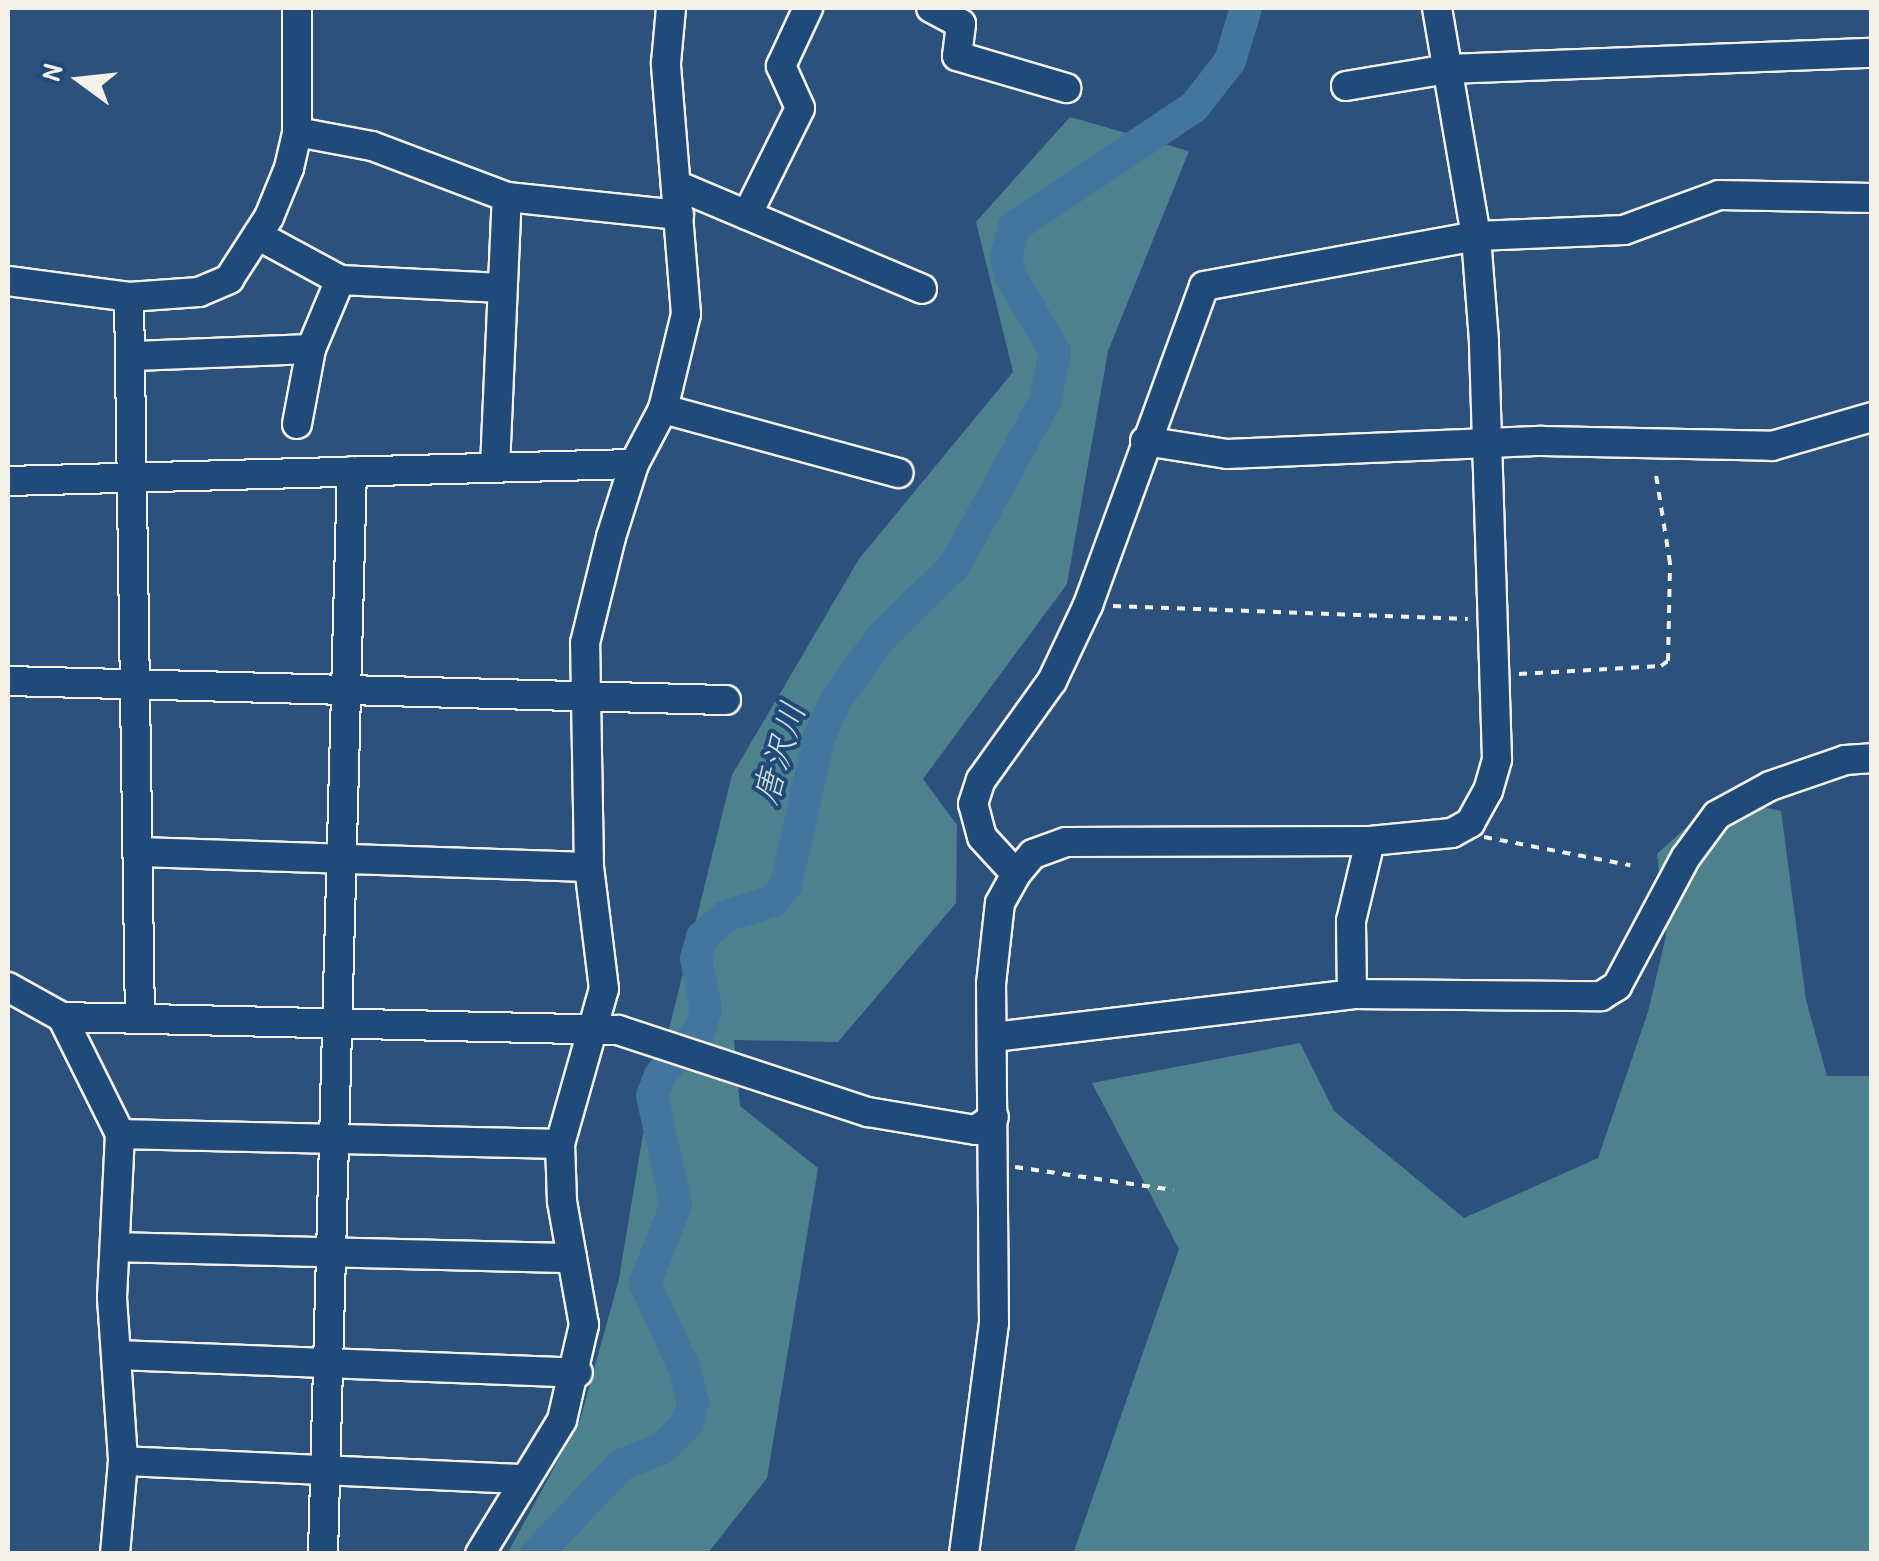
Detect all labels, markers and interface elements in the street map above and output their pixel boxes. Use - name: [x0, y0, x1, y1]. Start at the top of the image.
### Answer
- north arrow: [30, 30, 130, 130]
- text: N: [31, 60, 71, 84]
- water label: 唐沢川: [744, 697, 814, 809]

